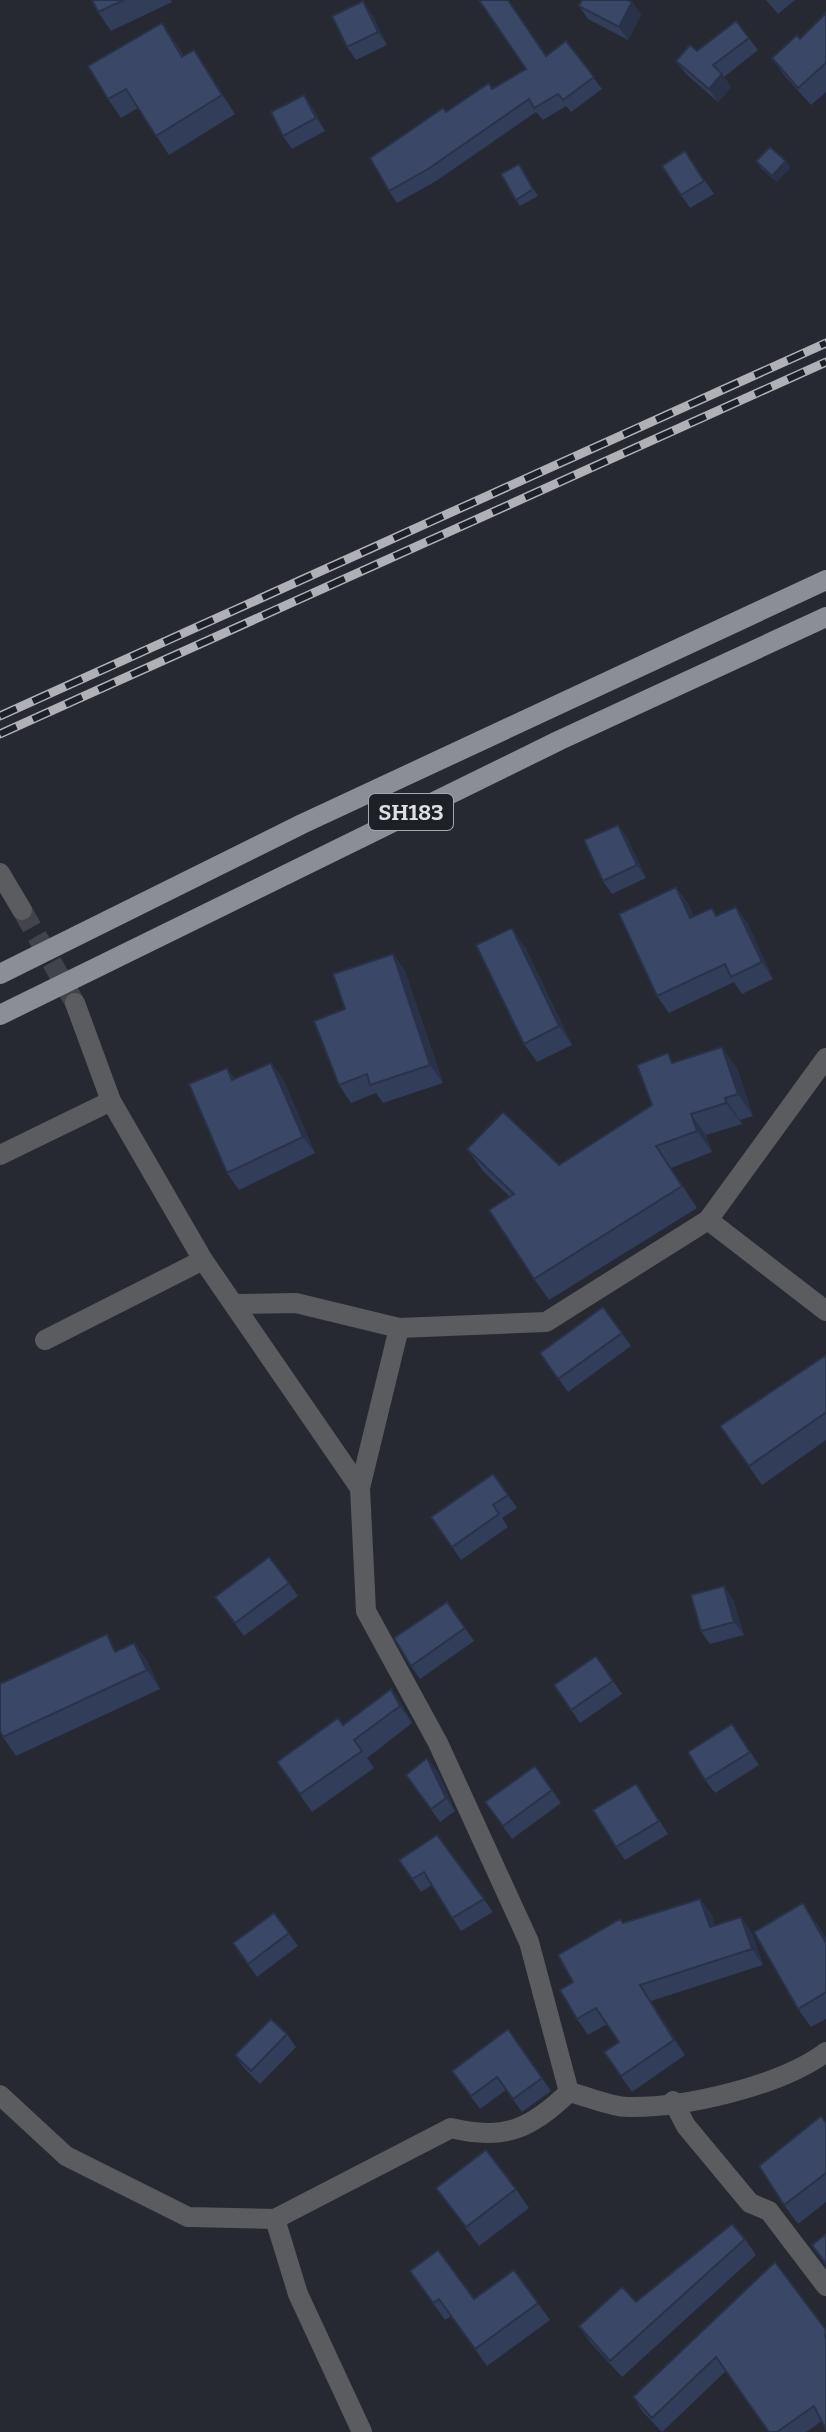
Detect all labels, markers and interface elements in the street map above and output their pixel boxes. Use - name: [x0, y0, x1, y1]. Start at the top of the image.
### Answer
- road number: SH183: [369, 794, 453, 830]

